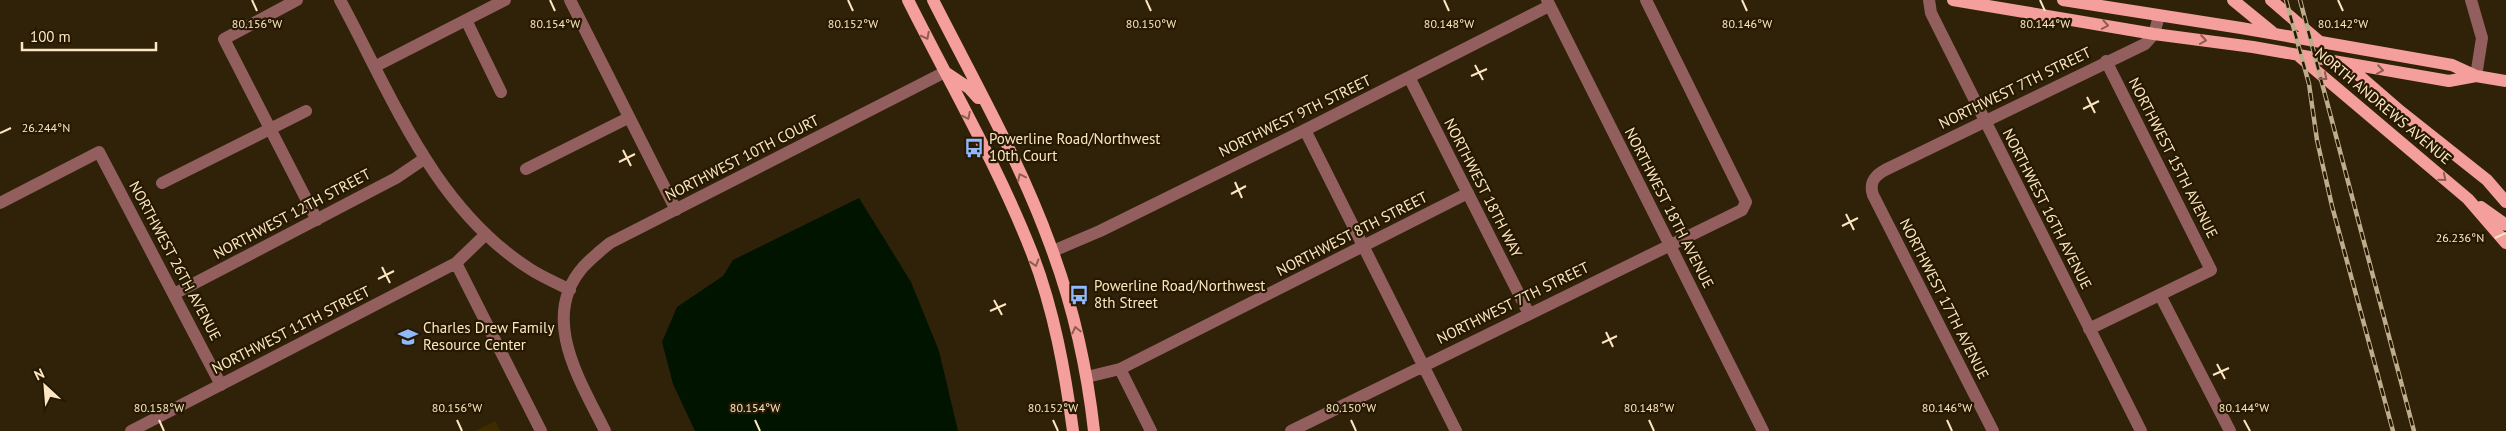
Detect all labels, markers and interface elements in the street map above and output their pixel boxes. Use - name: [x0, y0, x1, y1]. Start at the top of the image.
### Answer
- text: 80.156°W: [232, 16, 282, 31]
- text: 80.154°W: [530, 16, 580, 31]
- text: 80.152°W: [828, 16, 878, 31]
- text: 80.150°W: [1126, 16, 1176, 31]
- text: 80.148°W: [1424, 16, 1474, 31]
- text: 80.146°W: [1722, 16, 1772, 31]
- text: 80.144°W: [2020, 16, 2070, 31]
- text: 80.142°W: [2318, 16, 2368, 31]
- scale bar: [22, 20, 156, 52]
- one-way arrow: [2100, 20, 2109, 30]
- text: 100 m: [30, 27, 71, 46]
- one-way arrow: [920, 31, 931, 40]
- one-way arrow: [2199, 34, 2207, 45]
- street label: NORTHWEST 7TH STREET: [1936, 42, 2095, 133]
- street label: NORTH ANDREWS AVENUE: [2311, 43, 2455, 168]
- one-way arrow: [2376, 65, 2385, 75]
- street label: NORTHWEST 9TH STREET: [1216, 70, 1375, 161]
- one-way arrow: [2318, 71, 2327, 80]
- street label: NORTHWEST 15TH AVENUE: [2125, 74, 2222, 241]
- street label: NORTHWEST 10TH COURT: [662, 110, 823, 205]
- one-way arrow: [961, 110, 971, 119]
- street label: NORTHWEST 18TH WAY: [1440, 115, 1527, 261]
- text: 26.244°N: [22, 120, 70, 135]
- street label: NORTHWEST 18TH AVENUE: [1621, 124, 1718, 291]
- street label: NORTHWEST 16TH AVENUE: [1999, 125, 2096, 292]
- place label: Powerline Road/Northwest 10th Court: [989, 129, 1160, 165]
- bus stop icon: Powerline Road/Northwest 10th Court: [963, 137, 985, 159]
- street label: NORTHWEST 12TH STREET: [210, 164, 374, 263]
- one-way arrow: [2437, 172, 2446, 181]
- one-way arrow: [1017, 173, 1028, 182]
- street label: NORTHWEST 26TH AVENUE: [125, 178, 226, 344]
- street label: NORTHWEST 8TH STREET: [1273, 187, 1431, 280]
- street label: NORTHWEST 17TH AVENUE: [1896, 215, 1993, 382]
- text: 26.236°N: [2436, 230, 2484, 245]
- street label: NORTHWEST 7TH STREET: [1434, 257, 1593, 348]
- one-way arrow: [1030, 258, 1040, 266]
- place label: Powerline Road/Northwest 8th Street: [1094, 276, 1265, 312]
- street label: NORTHWEST 11TH STREET: [208, 281, 374, 378]
- bus stop icon: Powerline Road/Northwest 8th Street: [1068, 284, 1090, 306]
- place label: Charles Drew Family Resource Center: [423, 318, 554, 354]
- one-way arrow: [1071, 325, 1082, 334]
- school or university icon: Charles Drew Family Resource Center: [397, 326, 419, 348]
- north arrow: [20, 361, 70, 411]
- text: N: [31, 364, 47, 384]
- text: 80.158°W: [134, 400, 184, 415]
- text: 80.156°W: [432, 400, 482, 415]
- text: 80.154°W: [730, 400, 780, 415]
- text: 80.152°W: [1028, 400, 1078, 415]
- text: 80.150°W: [1326, 400, 1376, 415]
- text: 80.148°W: [1624, 400, 1674, 415]
- text: 80.146°W: [1922, 400, 1972, 415]
- text: 80.144°W: [2219, 400, 2269, 415]

